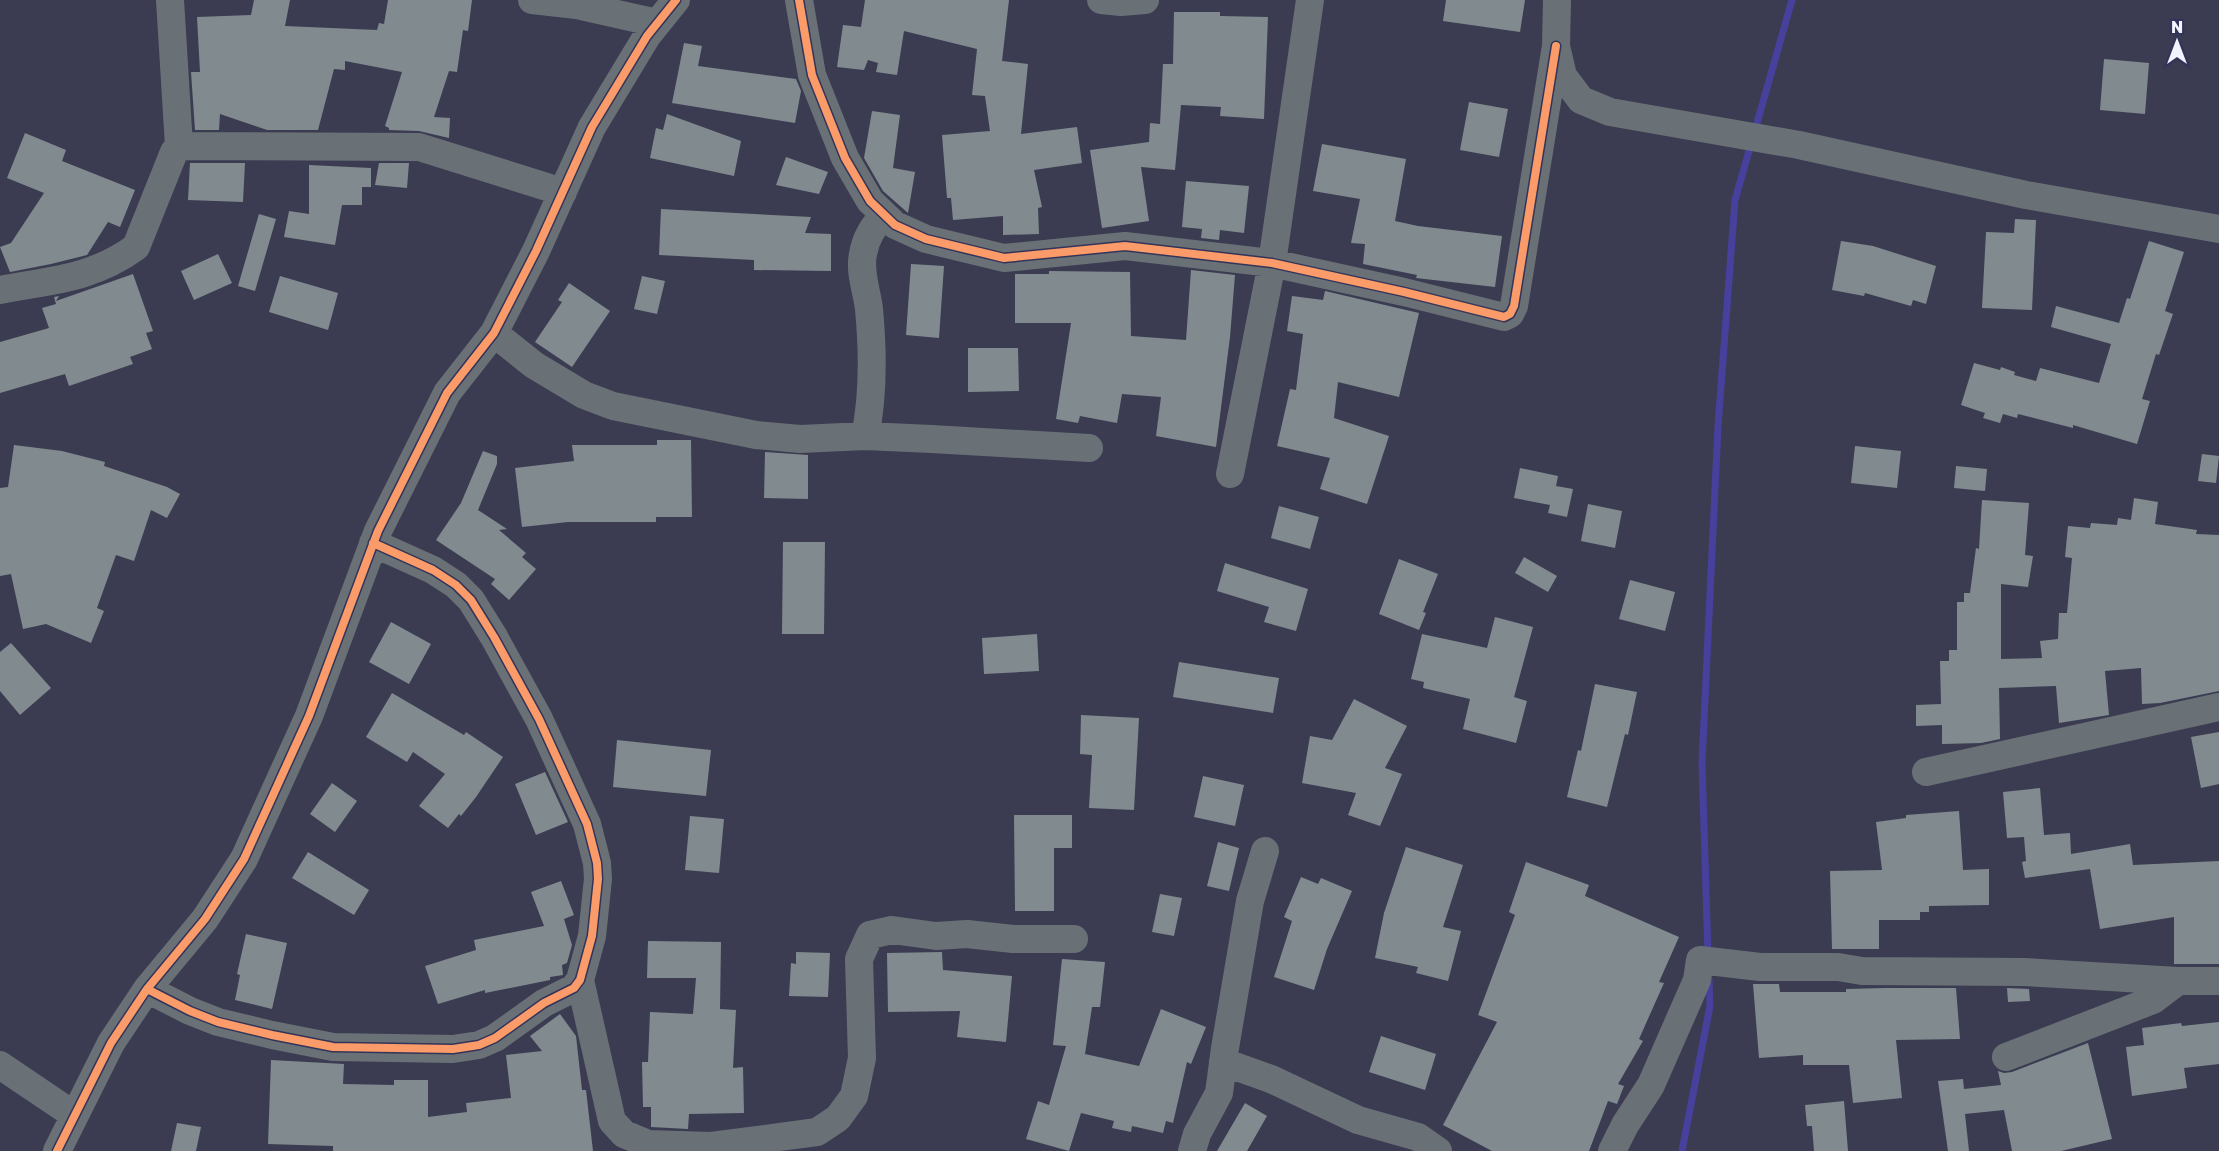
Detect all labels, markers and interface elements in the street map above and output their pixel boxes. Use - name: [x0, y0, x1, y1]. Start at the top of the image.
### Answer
- north arrow: [2147, 12, 2207, 72]
- text: N: [2171, 17, 2183, 37]

